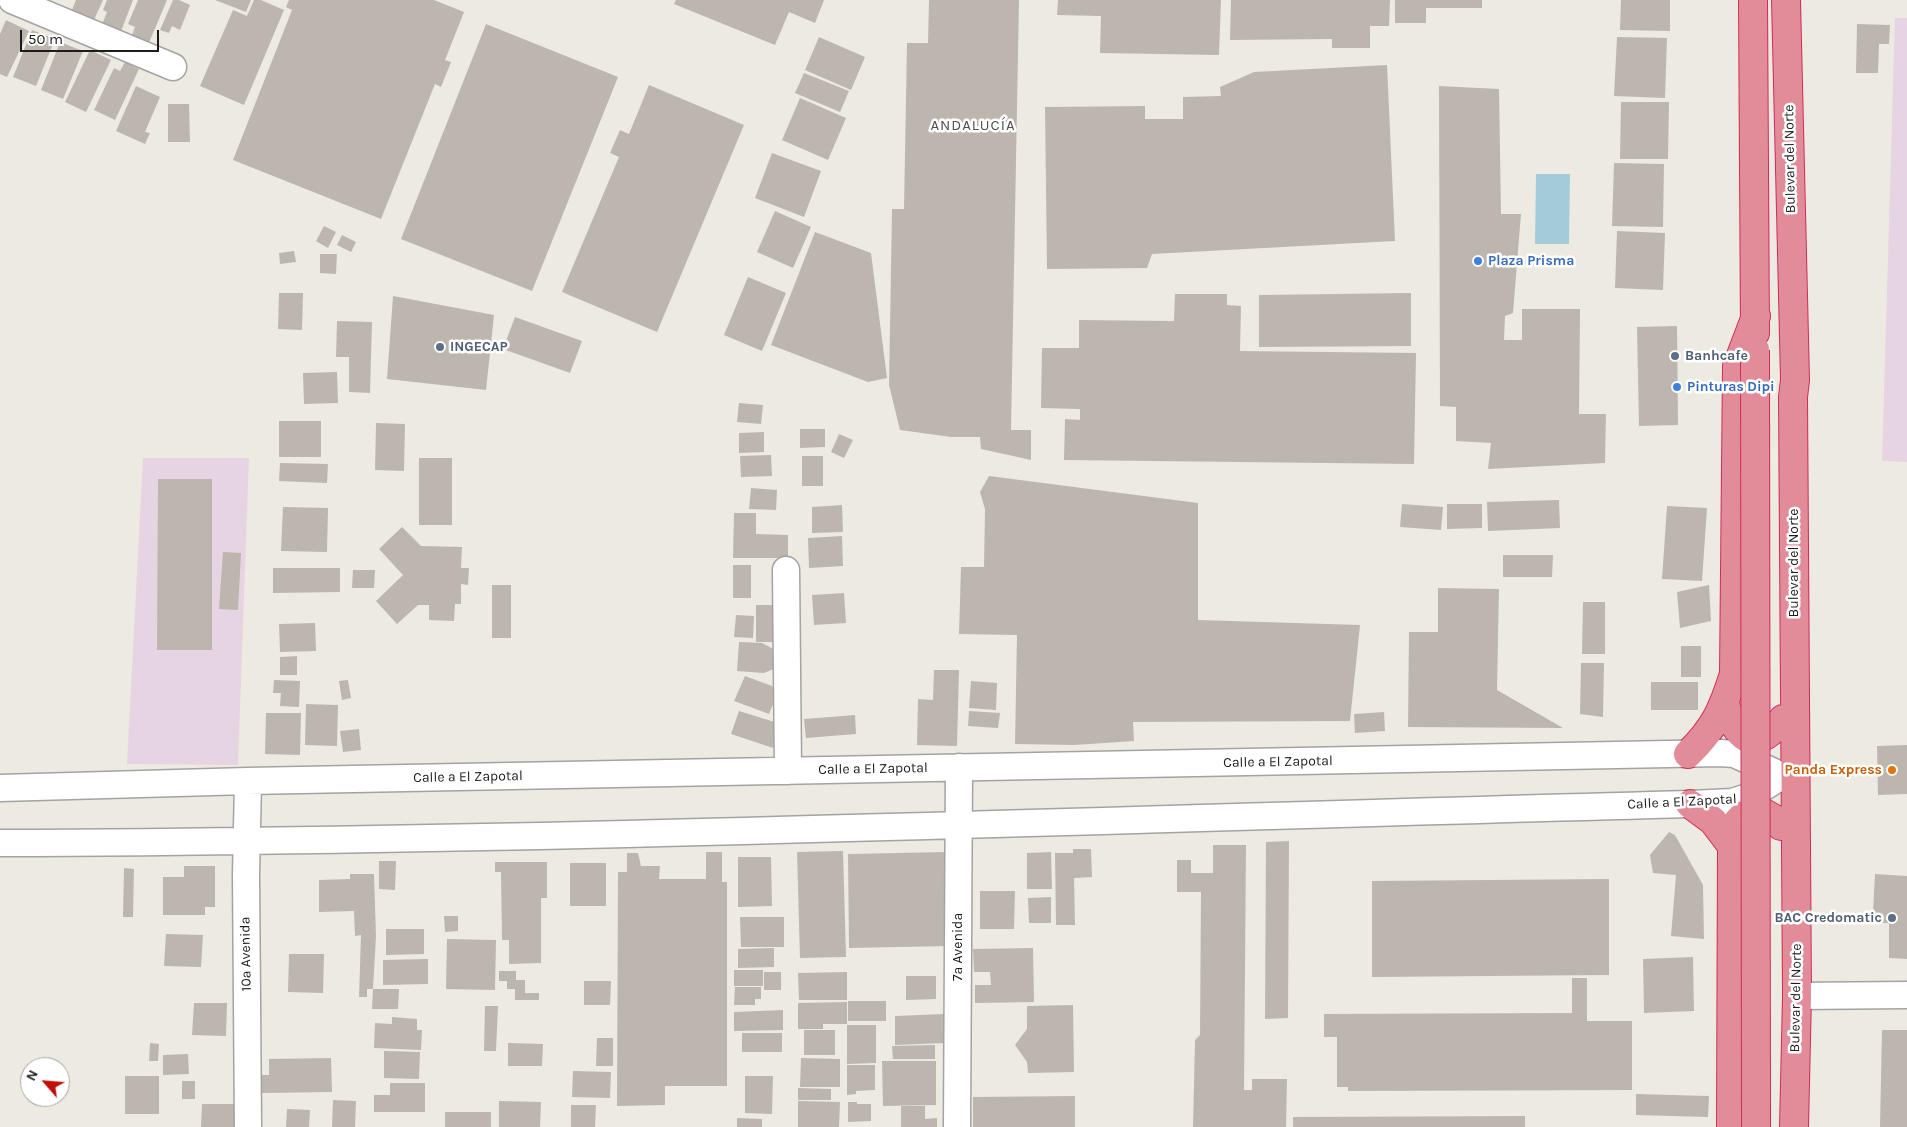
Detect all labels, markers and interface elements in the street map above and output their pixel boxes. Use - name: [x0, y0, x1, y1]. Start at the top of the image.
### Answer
- scale bar: [22, 20, 161, 52]
- text: 50 m: [28, 30, 63, 48]
- street label: Bulevar del Norte: [1781, 104, 1799, 214]
- district label: ANDALUCÍA: [929, 117, 1017, 135]
- place label: Plaza Prisma: [1488, 253, 1574, 269]
- marker: Plaza Prisma: [1472, 255, 1484, 267]
- place label: INGECAP: [450, 339, 508, 355]
- marker: INGECAP: [434, 341, 446, 353]
- place label: Banhcafe: [1685, 348, 1748, 364]
- marker: Banhcafe: [1669, 350, 1681, 362]
- place label: Pinturas Dipi: [1687, 379, 1775, 395]
- marker: Pinturas Dipi: [1671, 381, 1683, 393]
- street label: Bulevar del Norte: [1786, 509, 1802, 617]
- street label: Calle a El Zapotal: [1223, 753, 1333, 771]
- street label: Calle a El Zapotal: [818, 760, 928, 778]
- place label: Panda Express: [1784, 762, 1882, 778]
- marker: Panda Express: [1886, 764, 1898, 776]
- street label: Calle a El Zapotal: [413, 768, 523, 786]
- street label: Calle a El Zapotal: [1627, 791, 1737, 813]
- place label: BAC Credomatic: [1774, 910, 1882, 926]
- marker: BAC Credomatic: [1886, 912, 1898, 924]
- street label: 7a Avenida: [950, 913, 966, 981]
- street label: 10a Avenida: [237, 917, 255, 991]
- street label: Bulevar del Norte: [1787, 943, 1805, 1053]
- north arrow: [20, 1057, 70, 1107]
- text: N: [22, 1067, 42, 1084]

